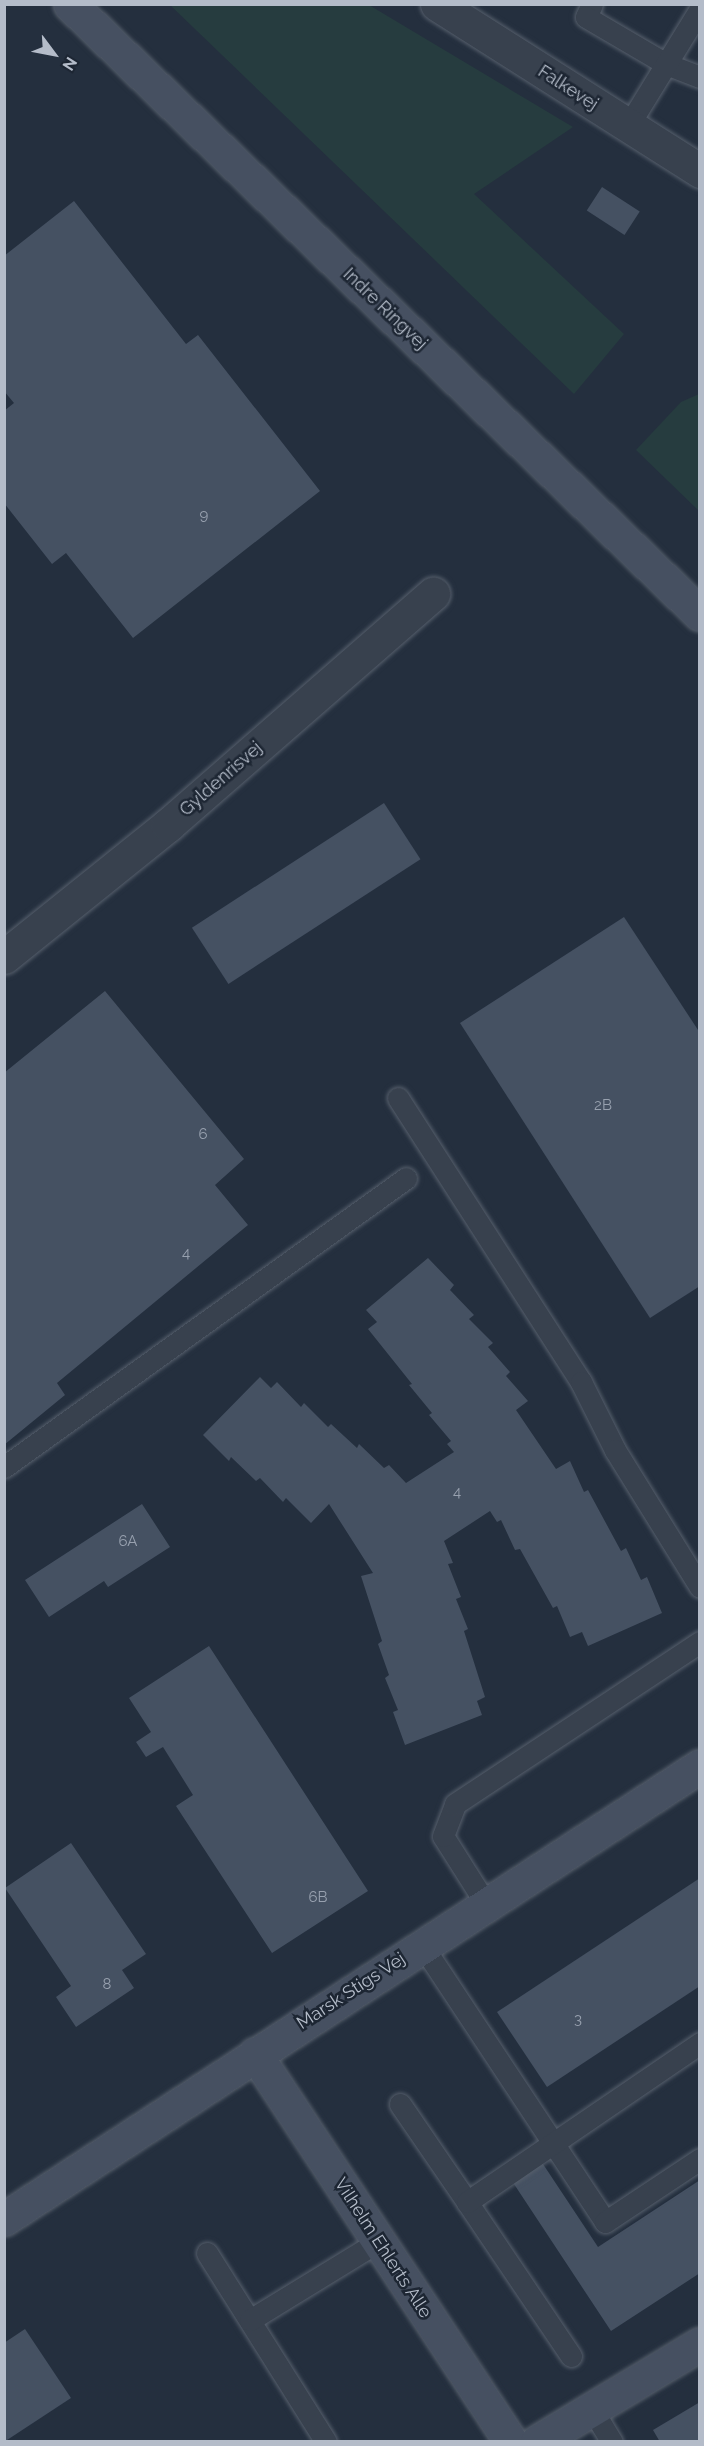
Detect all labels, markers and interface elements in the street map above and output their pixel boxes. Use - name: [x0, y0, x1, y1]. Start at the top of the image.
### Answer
- north arrow: [24, 24, 84, 84]
- text: N: [58, 54, 81, 74]
- street label: Falkevej: [534, 61, 602, 115]
- street label: Indre Ringvej: [338, 264, 432, 354]
- house number: 9: [200, 507, 208, 525]
- street label: Gyldenrisvej: [175, 737, 267, 821]
- house number: 2B: [594, 1097, 612, 1115]
- house number: 6: [198, 1126, 208, 1144]
- house number: 4: [182, 1245, 190, 1263]
- house number: 4: [453, 1484, 461, 1502]
- house number: 6A: [119, 1533, 137, 1551]
- house number: 6B: [308, 1889, 328, 1907]
- street label: Marsk Stigs Vej: [293, 1948, 409, 2034]
- house number: 8: [103, 1976, 111, 1994]
- house number: 3: [574, 2011, 582, 2029]
- street label: Vilhelm Ehlerts Alle: [329, 2174, 437, 2322]

